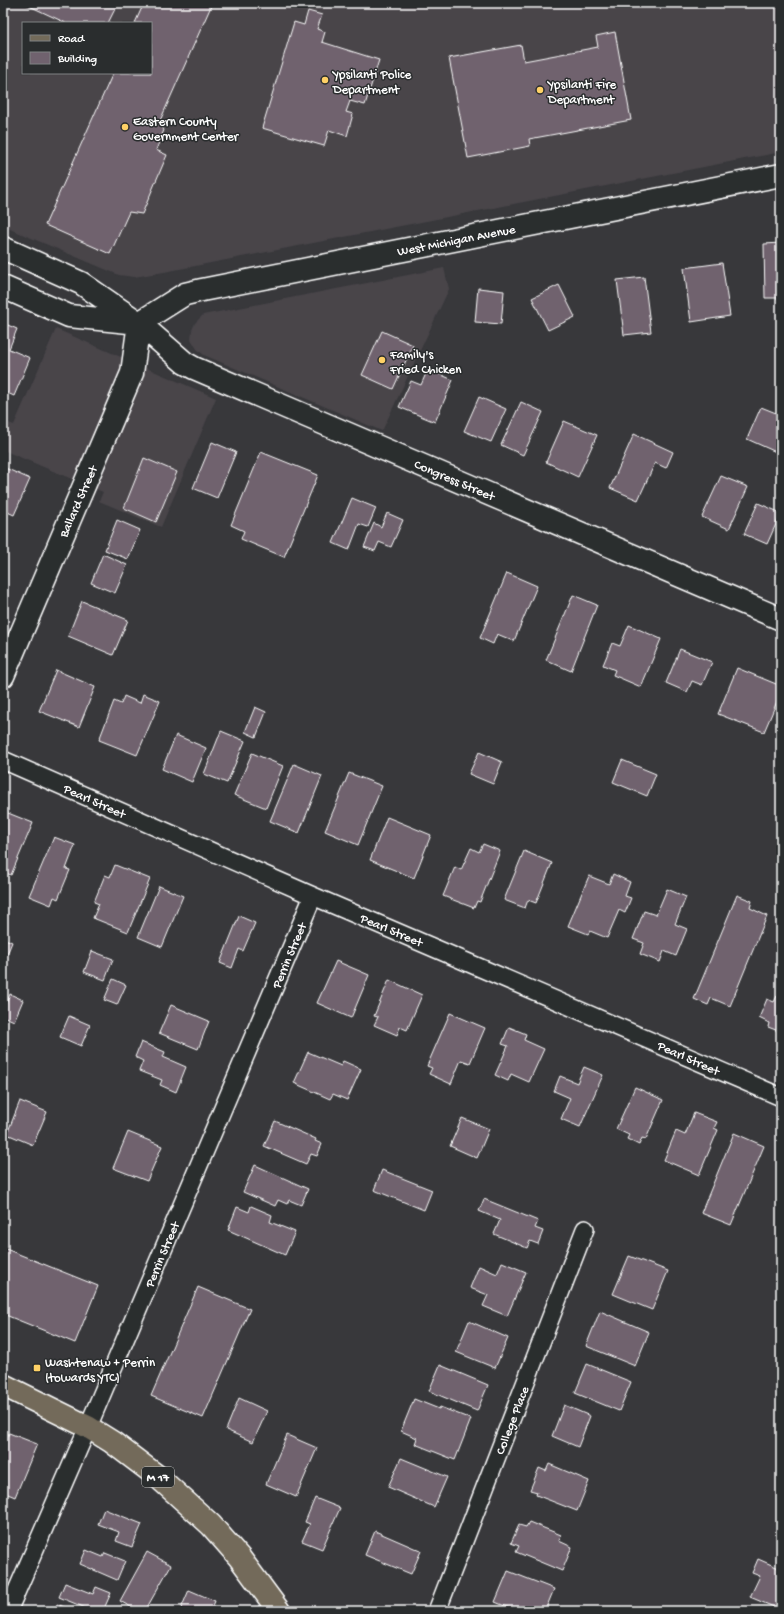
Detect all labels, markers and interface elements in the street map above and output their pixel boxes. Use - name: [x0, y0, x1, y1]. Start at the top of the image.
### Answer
- legend: [22, 22, 152, 74]
- text: Road: [58, 33, 85, 47]
- text: Building: [57, 53, 97, 67]
- place label: Ypsilanti Police Department: [332, 68, 412, 98]
- marker: Ypsilanti Police Department: [320, 75, 330, 85]
- place label: Ypsilanti Fire Department: [547, 78, 617, 108]
- marker: Ypsilanti Fire Department: [535, 85, 545, 95]
- place label: Eastern County Government Center: [133, 115, 240, 145]
- marker: Eastern County Government Center: [120, 122, 130, 132]
- street label: West Michigan Avenue: [396, 223, 517, 260]
- place label: Family's Fried Chicken: [389, 348, 462, 378]
- marker: Family's Fried Chicken: [377, 355, 387, 365]
- street label: Congress Street: [412, 458, 498, 506]
- street label: Ballard Street: [56, 462, 102, 541]
- street label: Pearl Street: [60, 782, 129, 823]
- street label: Pearl Street: [357, 911, 426, 952]
- street label: Perrin Street: [269, 919, 312, 992]
- street label: Pearl Street: [654, 1039, 723, 1080]
- street label: Perrin Street: [142, 1218, 185, 1291]
- place label: Washtenaw + Perrin (towards YTC): [45, 1356, 156, 1386]
- marker: Washtenaw + Perrin (towards YTC): [32, 1363, 42, 1373]
- street label: College Place: [493, 1384, 533, 1457]
- road number: M 17: [142, 1467, 174, 1487]

